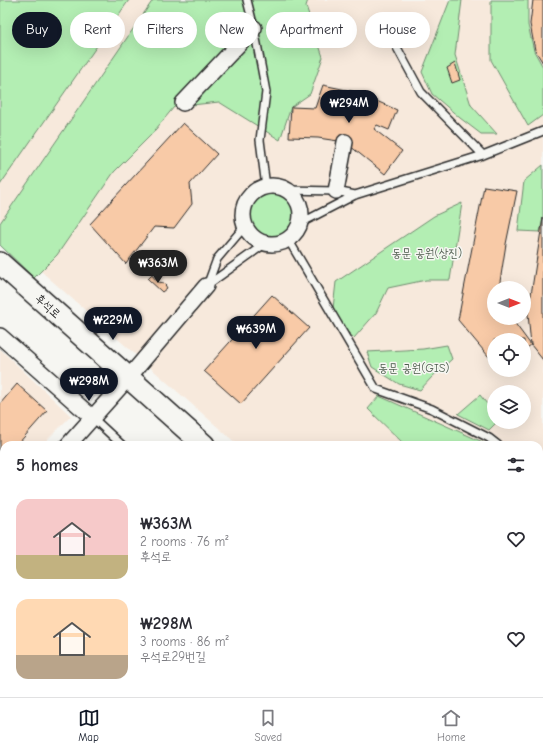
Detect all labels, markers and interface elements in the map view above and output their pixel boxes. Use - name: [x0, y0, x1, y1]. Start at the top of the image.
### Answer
- chip: Buy: [12, 12, 62, 48]
- chip: Rent: [70, 12, 125, 48]
- chip: Filters: [133, 12, 197, 48]
- chip: New: [205, 12, 258, 48]
- chip: Apartment: [266, 12, 357, 48]
- chip: House: [365, 12, 430, 48]
- pin: ₩294M: [321, 90, 377, 124]
- text: ₩294M: [329, 95, 369, 110]
- park label: 동문 공원(상진): [392, 246, 462, 260]
- pin: ₩363M: [130, 250, 186, 284]
- text: ₩363M: [138, 255, 178, 270]
- north arrow: [487, 281, 531, 325]
- map controls: [487, 281, 531, 429]
- street label: 후석로: [33, 291, 63, 321]
- pin: ₩229M: [85, 307, 141, 341]
- text: ₩229M: [93, 312, 133, 327]
- pin: ₩639M: [228, 316, 284, 350]
- text: ₩639M: [236, 321, 276, 336]
- button: locate: [487, 333, 531, 377]
- park label: 동문 공원(GIS): [379, 361, 449, 375]
- pin: ₩298M: [61, 368, 117, 402]
- text: ₩298M: [69, 373, 109, 388]
- button: layers: [487, 385, 531, 429]
- icon: filters: [505, 454, 527, 476]
- text: 5 homes: [16, 456, 78, 475]
- text: ₩363M: [140, 514, 192, 533]
- icon: home: [48, 515, 96, 563]
- icon: heart: [505, 528, 527, 550]
- text: 2 rooms · 76 m²: [140, 534, 228, 549]
- text: 후석로: [140, 549, 171, 564]
- text: ₩298M: [140, 614, 192, 633]
- icon: home: [48, 615, 96, 663]
- icon: heart: [505, 628, 527, 650]
- text: 3 rooms · 86 m²: [140, 634, 229, 649]
- text: 우석로29번길: [140, 649, 206, 664]
- tab: Map: [78, 707, 100, 744]
- tab: Saved: [255, 707, 282, 744]
- tab: Home: [437, 707, 465, 744]

